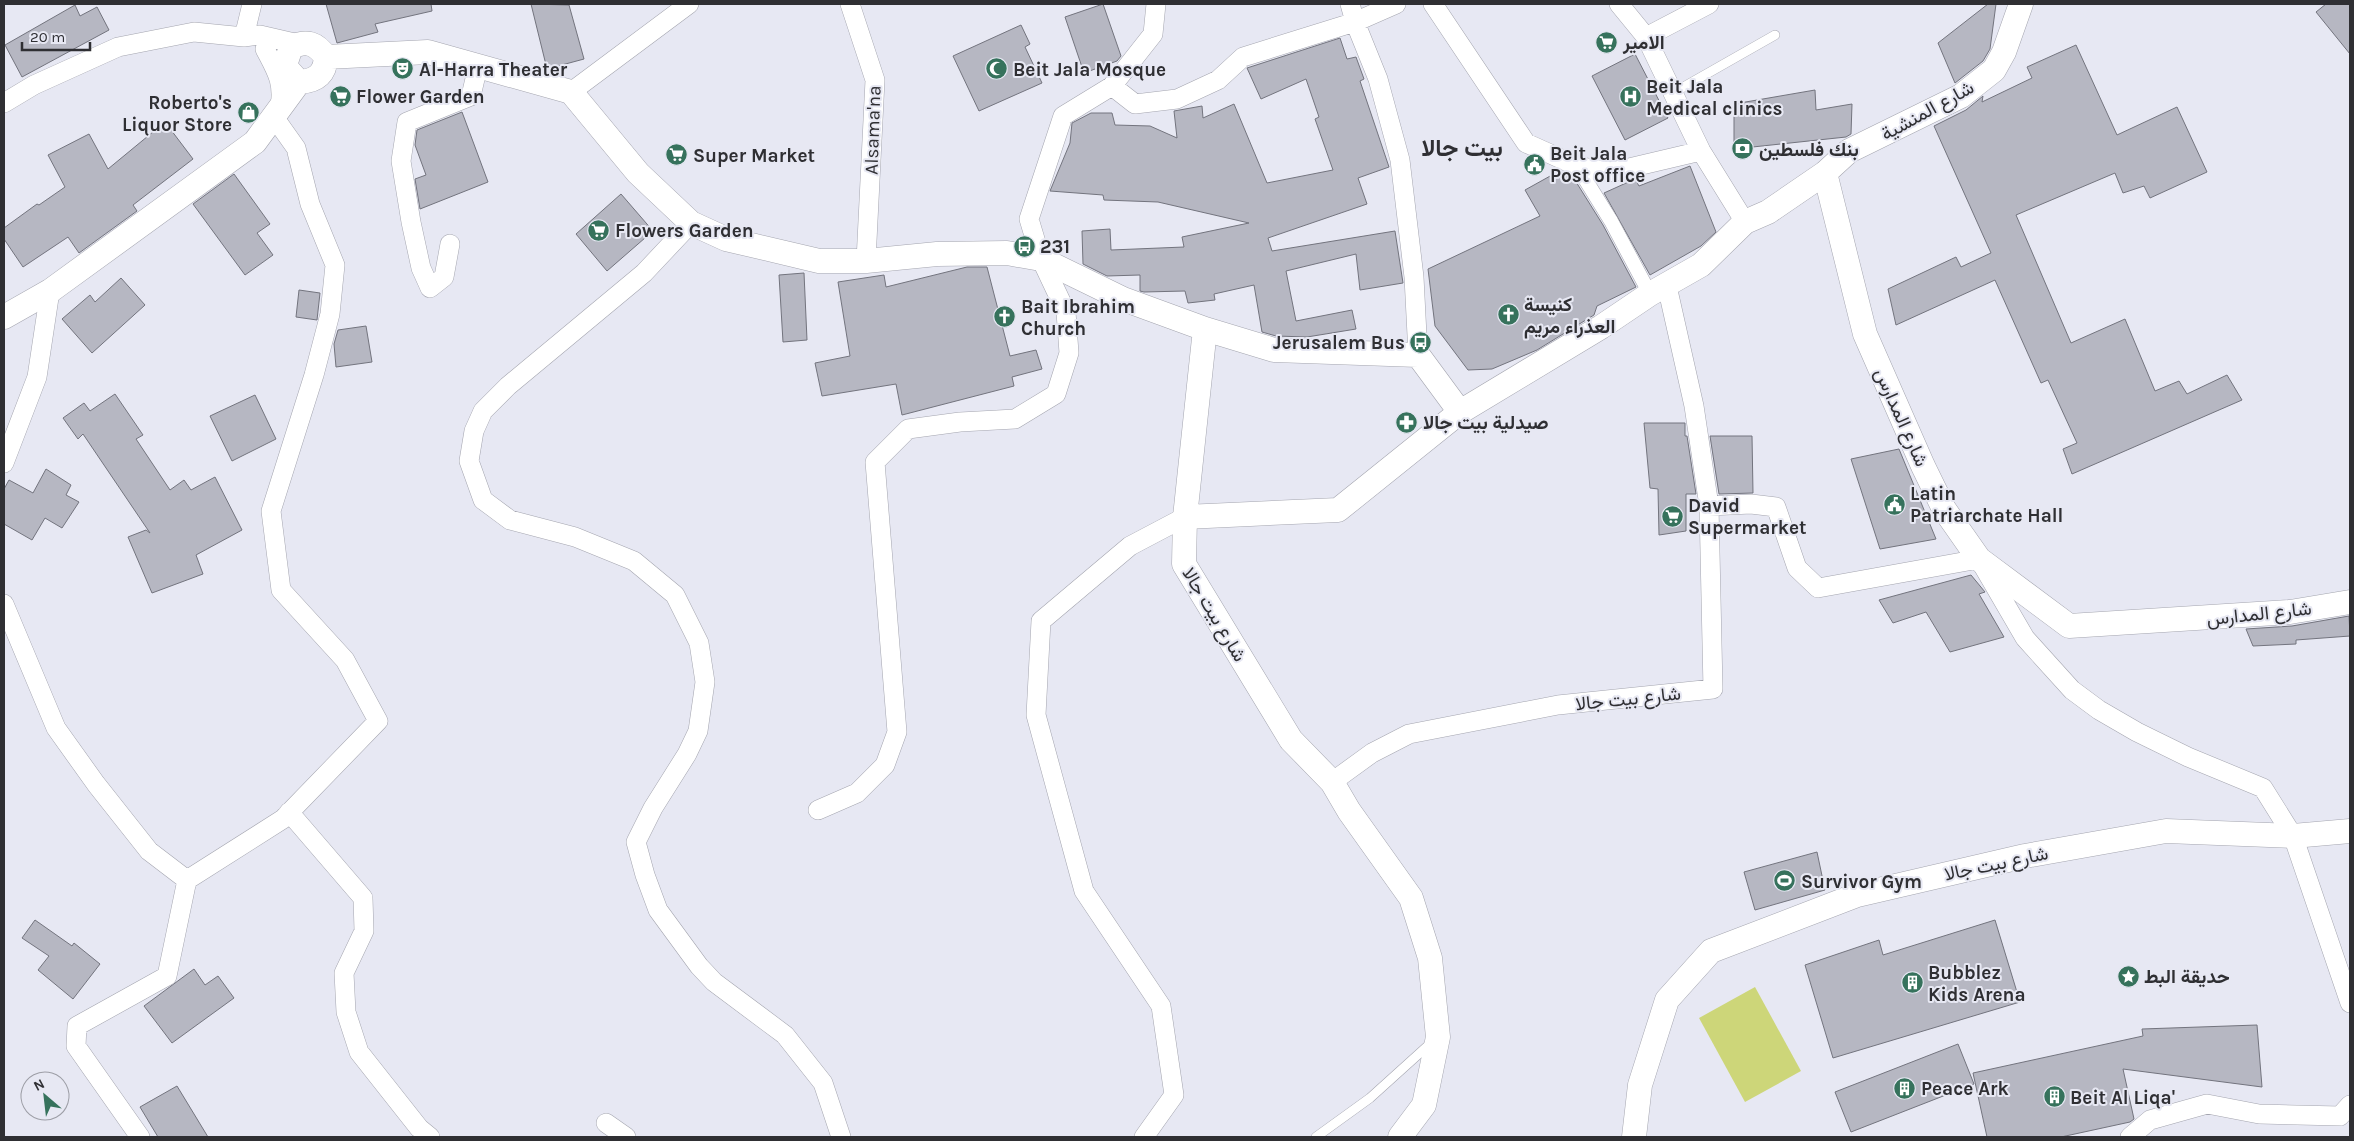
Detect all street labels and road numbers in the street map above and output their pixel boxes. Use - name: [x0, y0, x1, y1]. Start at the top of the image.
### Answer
- street label: شارع المنشية: [1877, 76, 1978, 146]
- street label: Alsama'na: [860, 85, 886, 175]
- street label: شارع المدارس: [1869, 365, 1933, 470]
- street label: شارع بيت جالا: [1177, 563, 1251, 666]
- street label: شارع المدارس: [2206, 598, 2313, 631]
- street label: شارع بيت جالا: [1574, 683, 1682, 716]
- street label: شارع بيت جالا: [1942, 842, 2051, 887]

